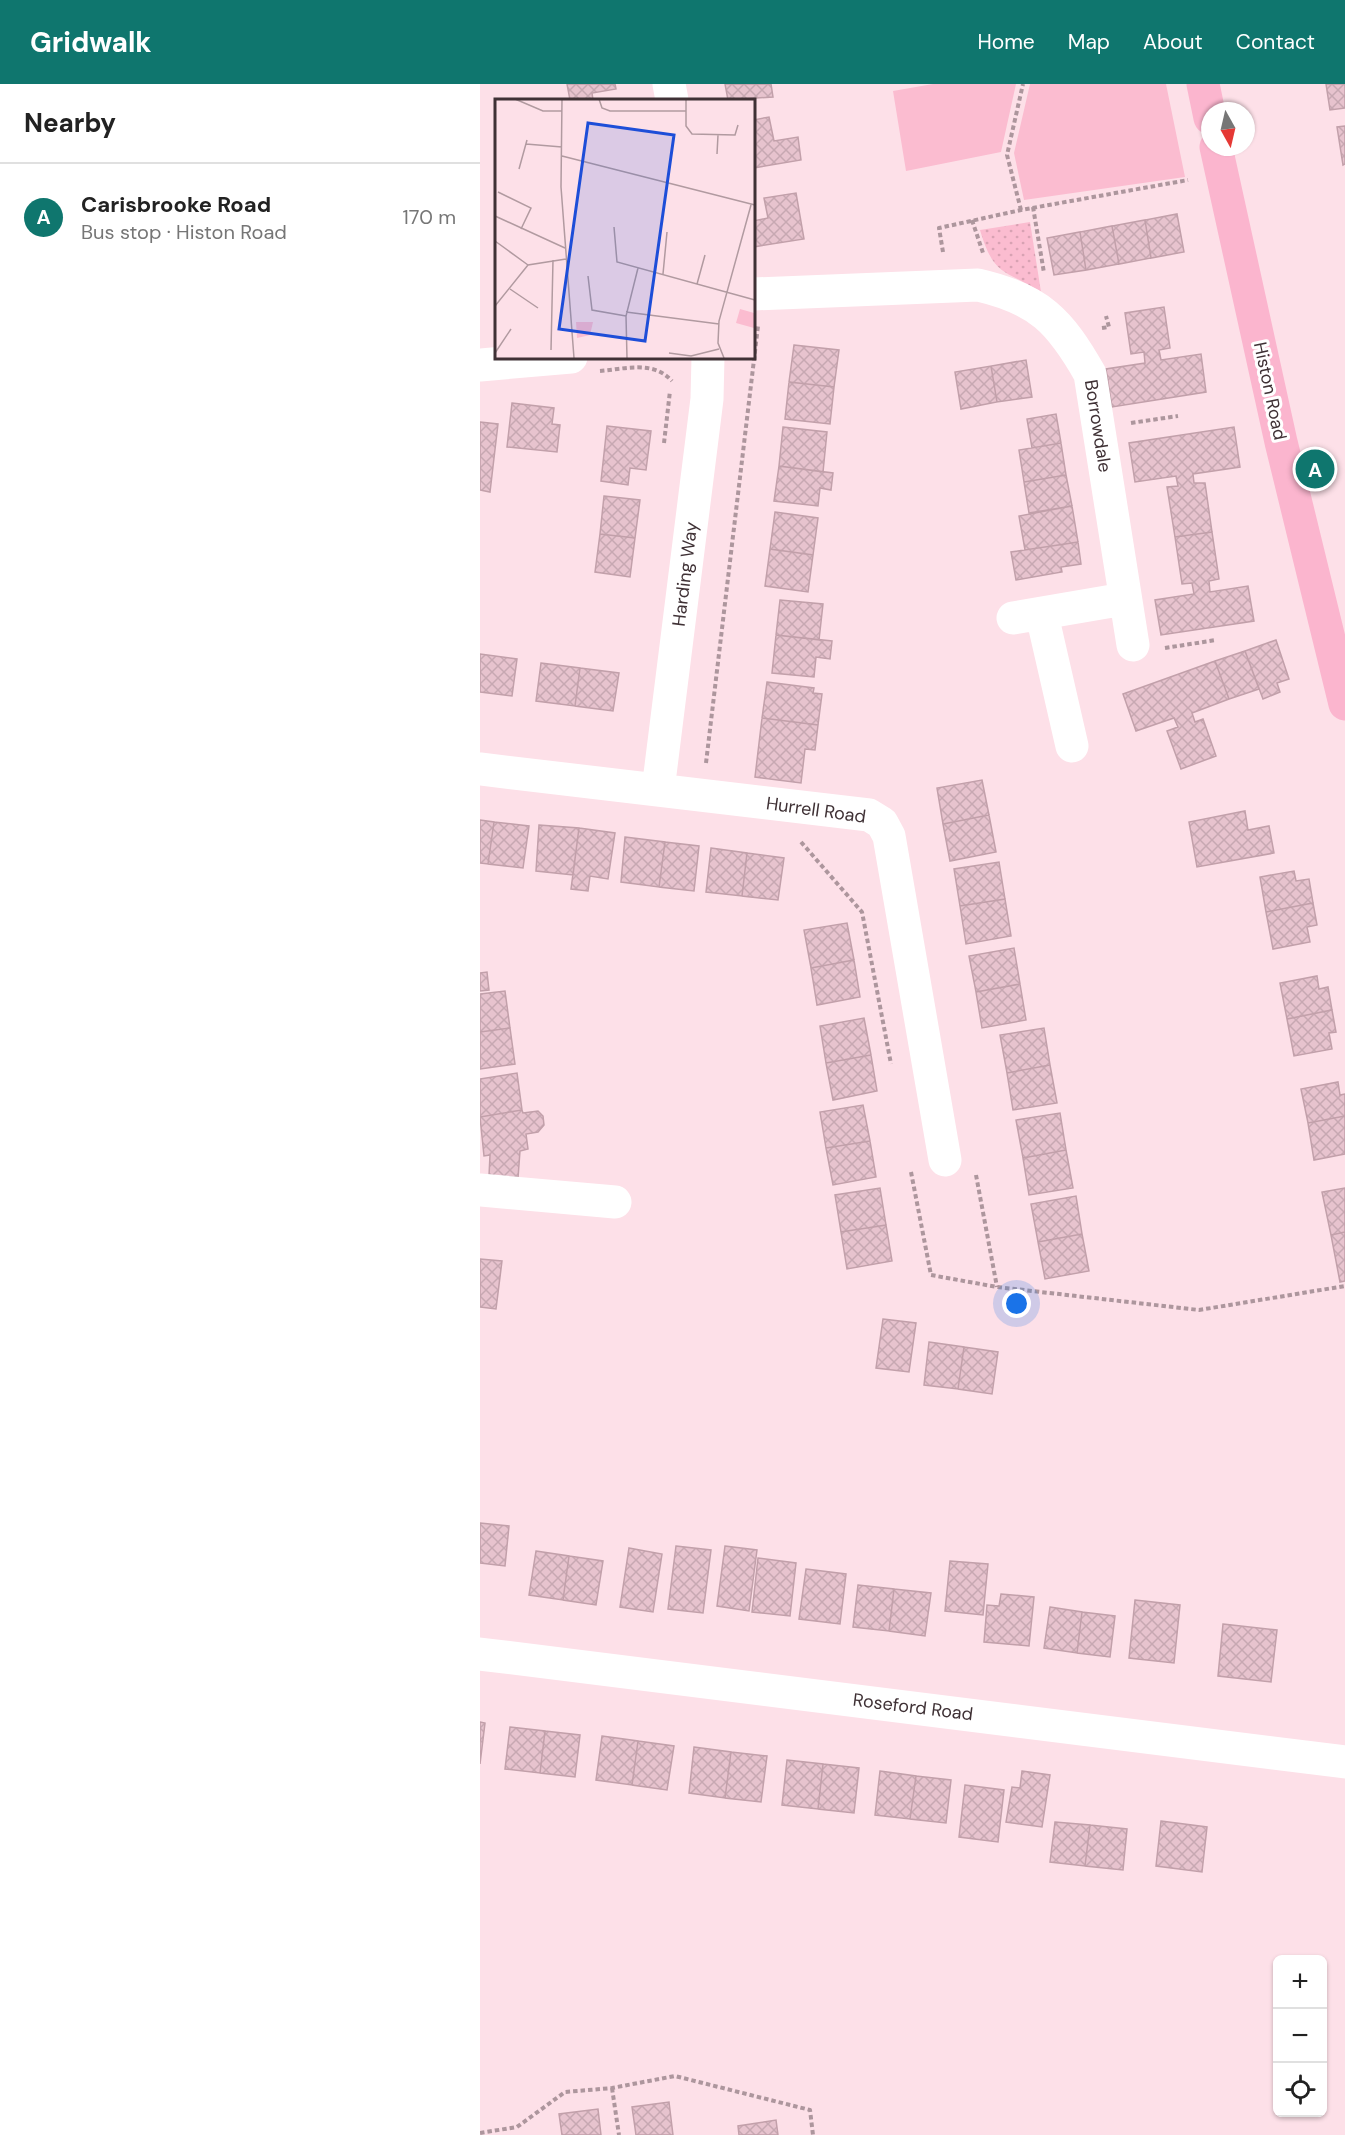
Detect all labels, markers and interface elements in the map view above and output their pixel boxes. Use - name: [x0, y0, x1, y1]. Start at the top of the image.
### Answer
- text: Gridwalk: [30, 24, 152, 61]
- text: Home: [977, 28, 1035, 56]
- text: Map: [1068, 28, 1110, 56]
- text: About: [1143, 28, 1203, 56]
- text: Contact: [1236, 28, 1315, 56]
- inset map: [495, 99, 754, 358]
- north arrow: [1201, 102, 1255, 156]
- text: Nearby: [24, 106, 116, 140]
- text: Carisbrooke Road: [81, 190, 271, 219]
- text: A: [36, 204, 51, 230]
- text: 170 m: [403, 204, 456, 230]
- text: Bus stop · Histon Road: [81, 219, 287, 245]
- street label: Histon Road: [1248, 340, 1292, 442]
- street label: Borrowdale: [1079, 378, 1117, 474]
- pin: A: [1296, 446, 1334, 492]
- street label: Harding Way: [667, 520, 703, 628]
- street label: Hurrell Road: [765, 791, 867, 829]
- your location: [1002, 1289, 1031, 1318]
- street label: Roseford Road: [852, 1688, 974, 1726]
- map controls: [1273, 1955, 1327, 2117]
- button: +: [1273, 1955, 1327, 2009]
- button: −: [1273, 2009, 1327, 2063]
- button: locate: [1273, 2063, 1327, 2117]

